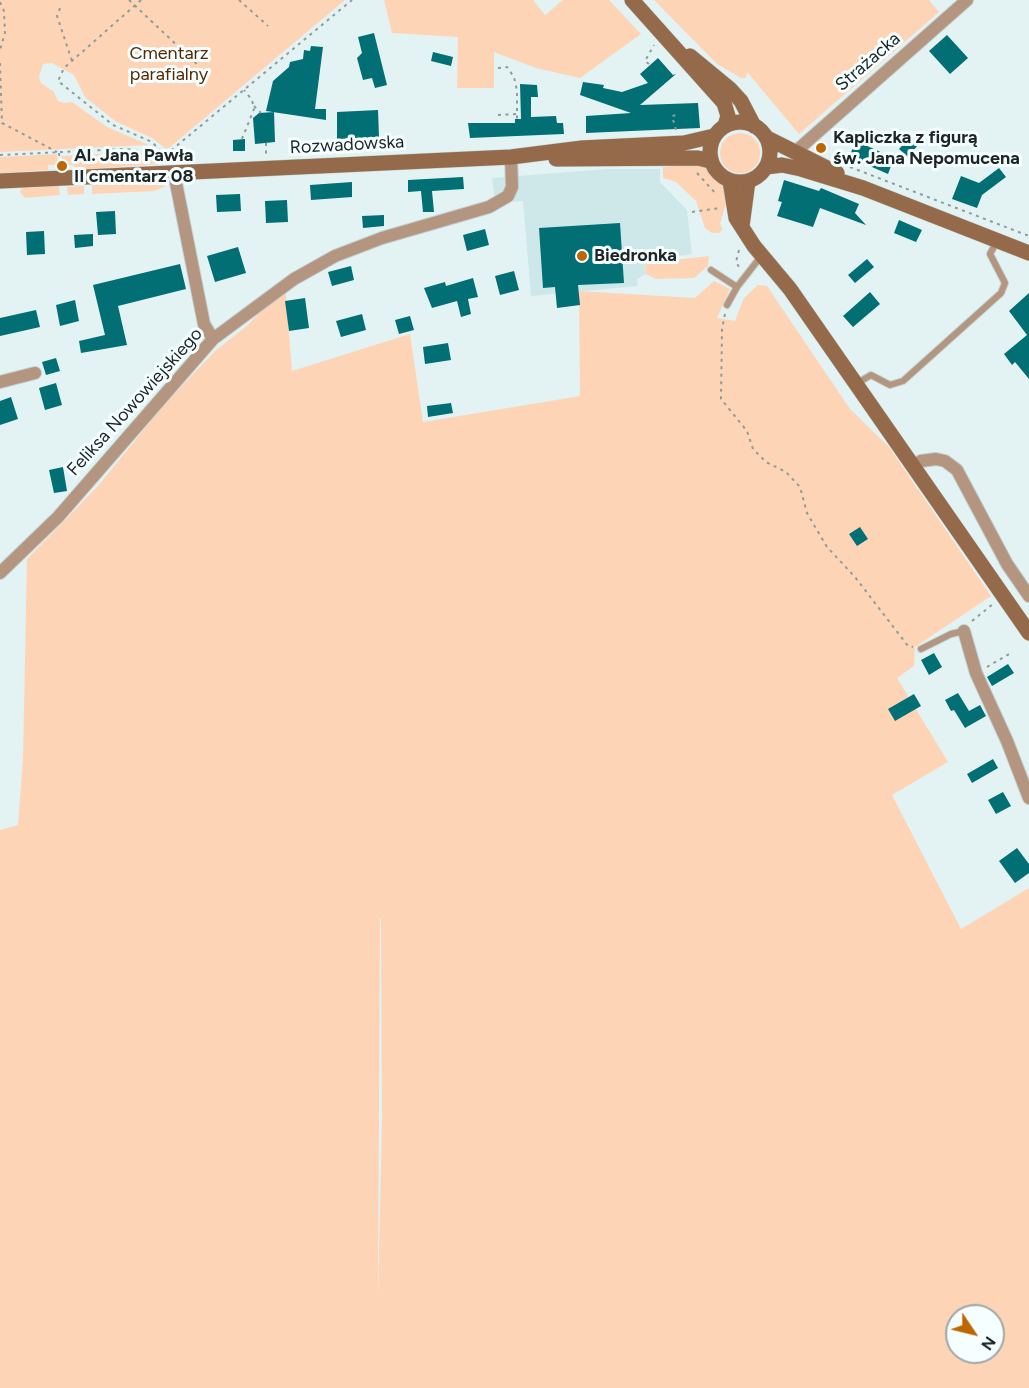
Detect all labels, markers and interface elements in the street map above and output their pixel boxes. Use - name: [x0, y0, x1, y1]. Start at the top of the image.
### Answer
- street label: Strażacka: [831, 28, 905, 96]
- park label: Cmentarz parafialny: [129, 43, 209, 86]
- place label: Kapliczka z figurą św. Jana Nepomucena: [833, 127, 1020, 170]
- street label: Rozwadowska: [289, 131, 405, 159]
- marker: Kapliczka z figurą św. Jana Nepomucena: [814, 141, 828, 155]
- place label: Al. Jana Pawła II cmentarz 08: [74, 145, 193, 188]
- marker: Al. Jana Pawła II cmentarz 08: [55, 159, 69, 173]
- place label: Biedronka: [594, 245, 677, 267]
- marker: Biedronka: [575, 249, 589, 263]
- street label: Feliksa Nowowiejskiego: [63, 324, 207, 480]
- north arrow: [945, 1304, 1005, 1364]
- text: N: [977, 1333, 1000, 1354]

